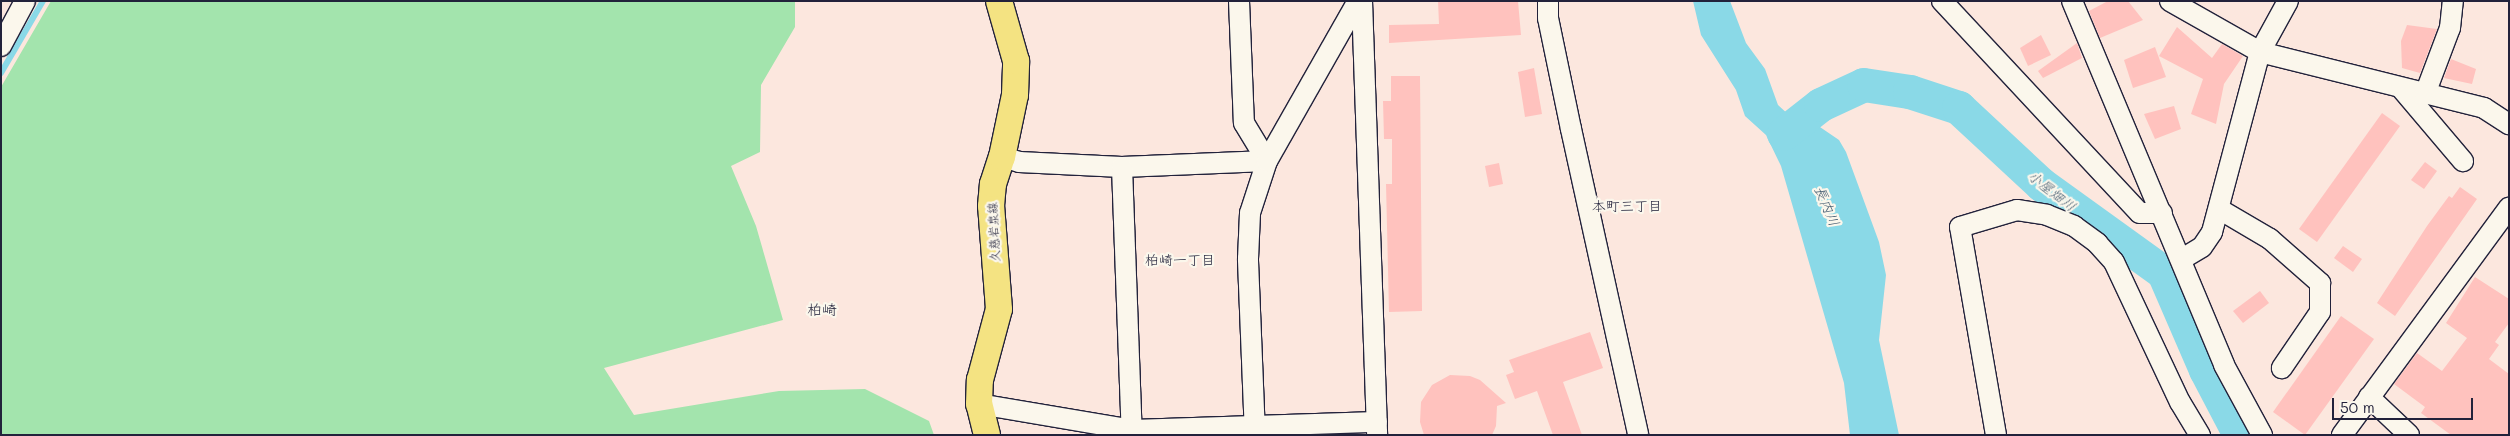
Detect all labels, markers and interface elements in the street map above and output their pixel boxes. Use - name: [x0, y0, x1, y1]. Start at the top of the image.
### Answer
- water label: 小屋畑川: [2025, 167, 2079, 215]
- water label: 長内川: [1811, 183, 1843, 229]
- district label: 本町三丁目: [1592, 198, 1662, 214]
- street label: 久慈岩泉線: [985, 202, 1003, 262]
- district label: 柏崎一丁目: [1145, 252, 1215, 268]
- district label: 柏崎: [807, 301, 837, 319]
- scale bar: [2335, 388, 2476, 420]
- text: 50 m: [2340, 397, 2375, 417]

